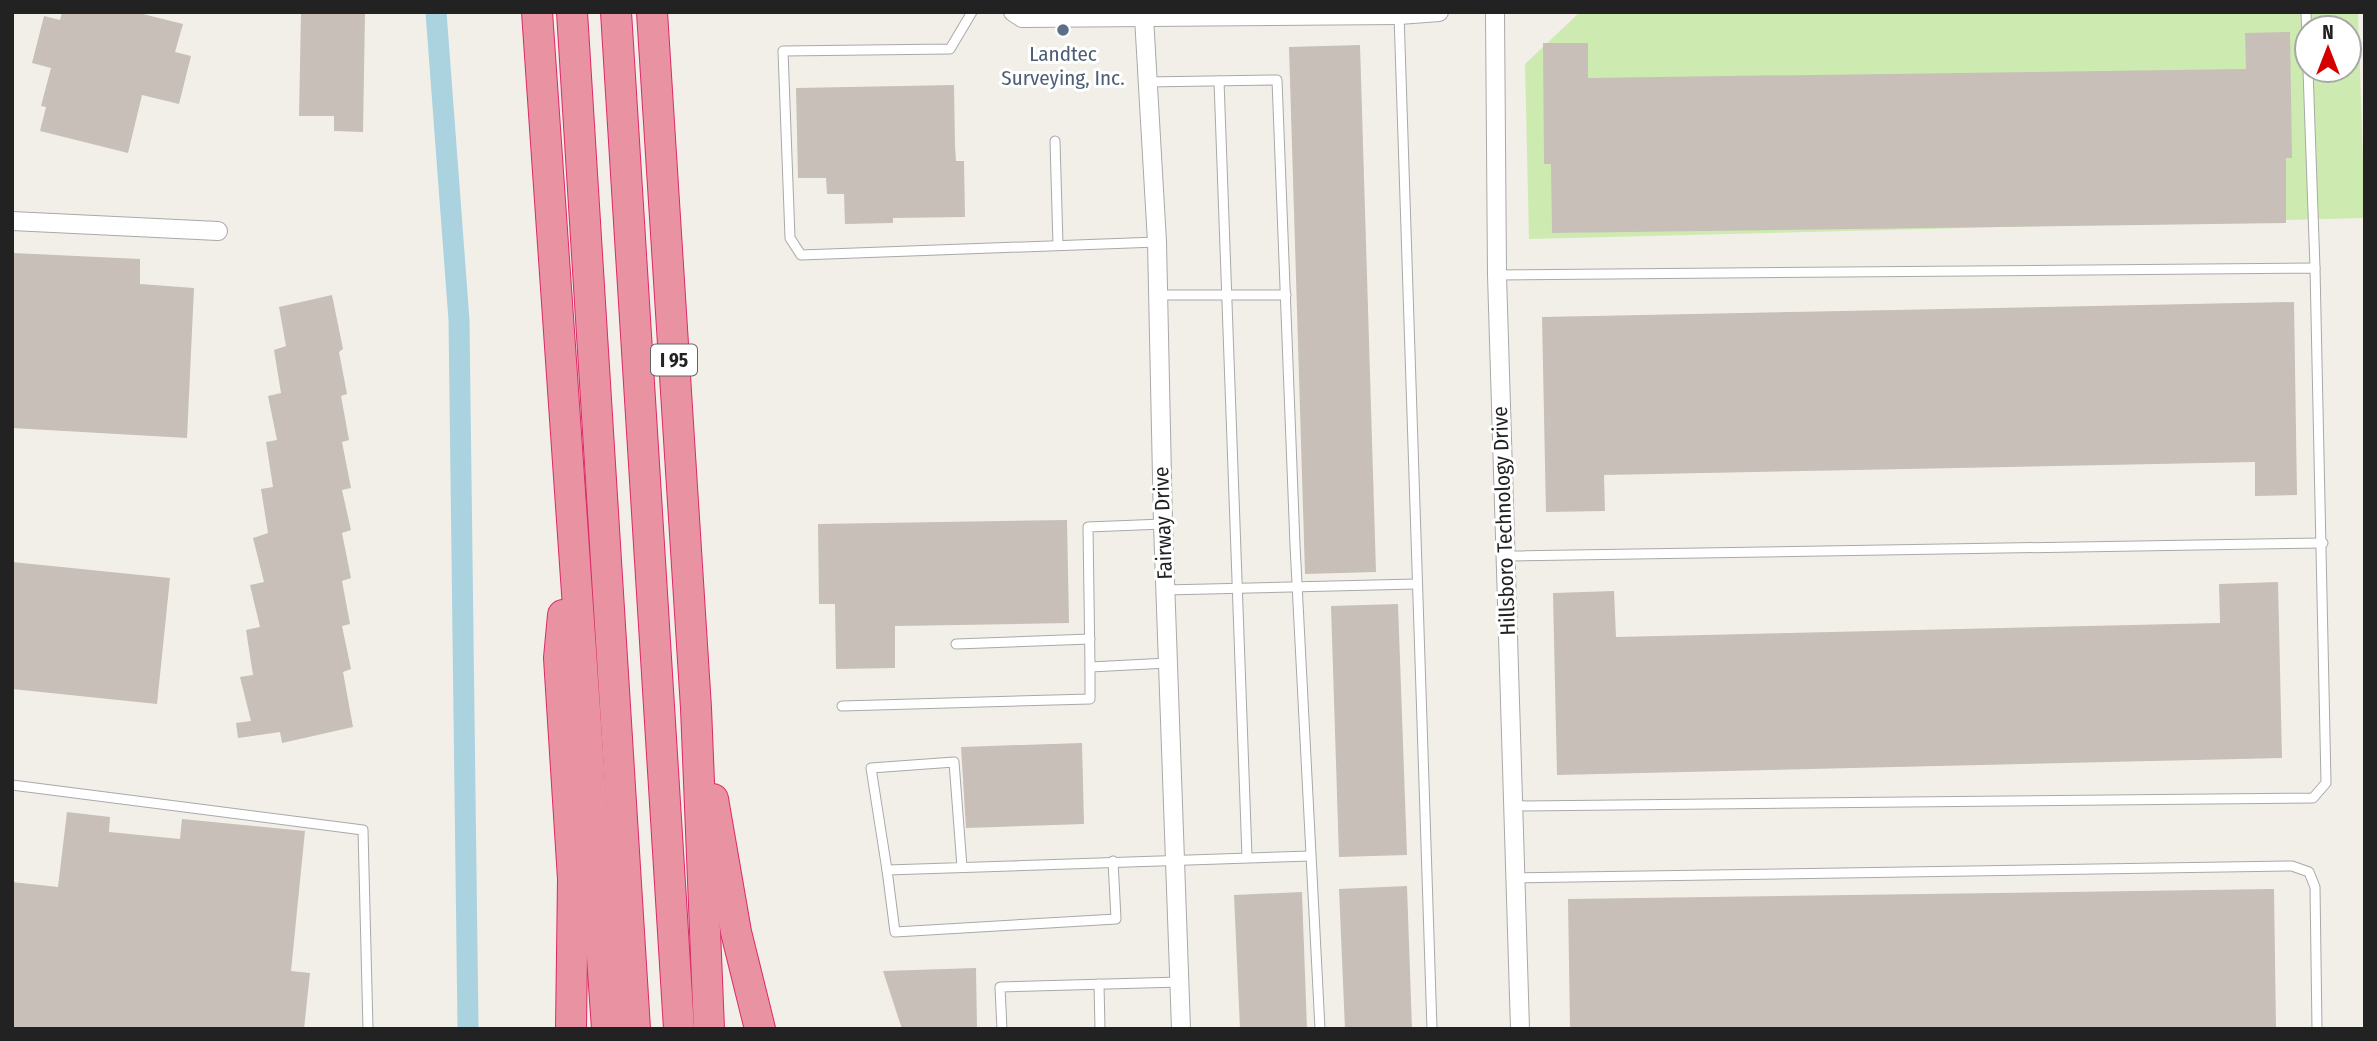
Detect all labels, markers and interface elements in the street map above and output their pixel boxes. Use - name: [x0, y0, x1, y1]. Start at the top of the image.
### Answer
- north arrow: [2293, 14, 2363, 84]
- text: N: [2322, 21, 2334, 44]
- marker: Landtec Surveying, Inc.: [1055, 22, 1071, 38]
- place label: Landtec Surveying, Inc.: [1001, 41, 1125, 91]
- road number: I 95: [651, 344, 697, 376]
- street label: Hillsboro Technology Drive: [1487, 406, 1521, 636]
- street label: Fairway Drive: [1148, 466, 1178, 580]

